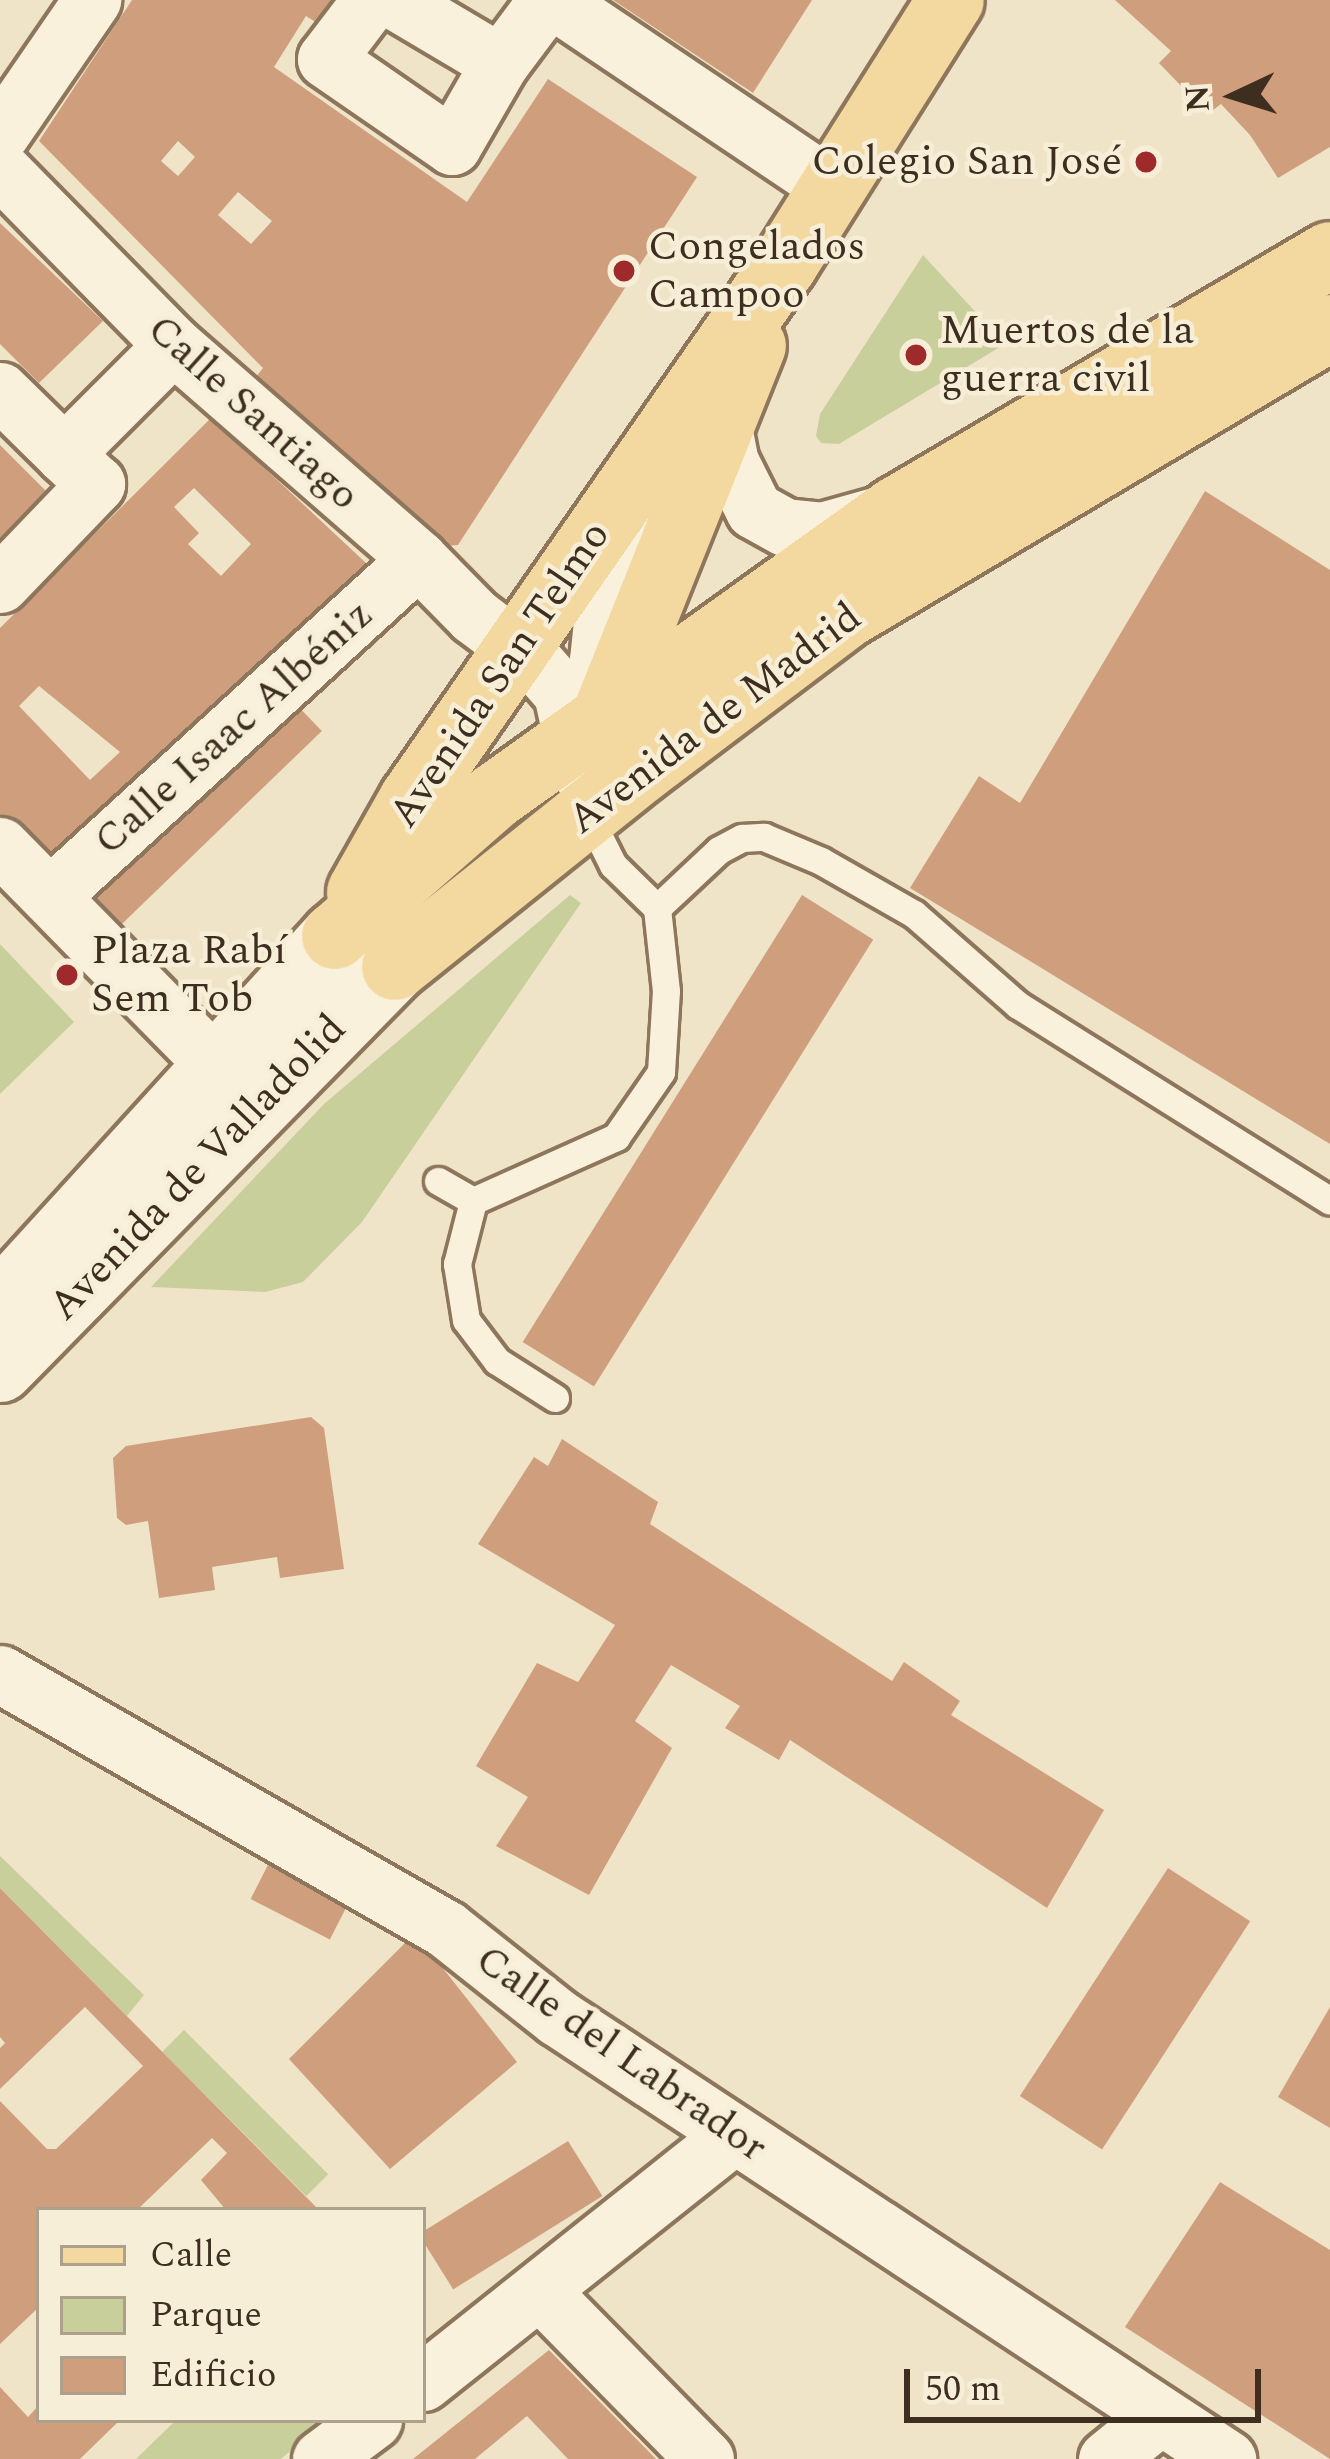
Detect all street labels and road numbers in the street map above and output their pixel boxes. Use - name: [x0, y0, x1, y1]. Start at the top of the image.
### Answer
- street label: Calle Santiago: [137, 305, 369, 521]
- street label: Avenida San Telmo: [379, 512, 621, 838]
- street label: Calle Isaac Albéniz: [84, 590, 384, 866]
- street label: Avenida de Madrid: [558, 592, 872, 846]
- street label: Avenida de Valladolid: [39, 1004, 357, 1332]
- street label: Calle del Labrador: [466, 1935, 776, 2173]

